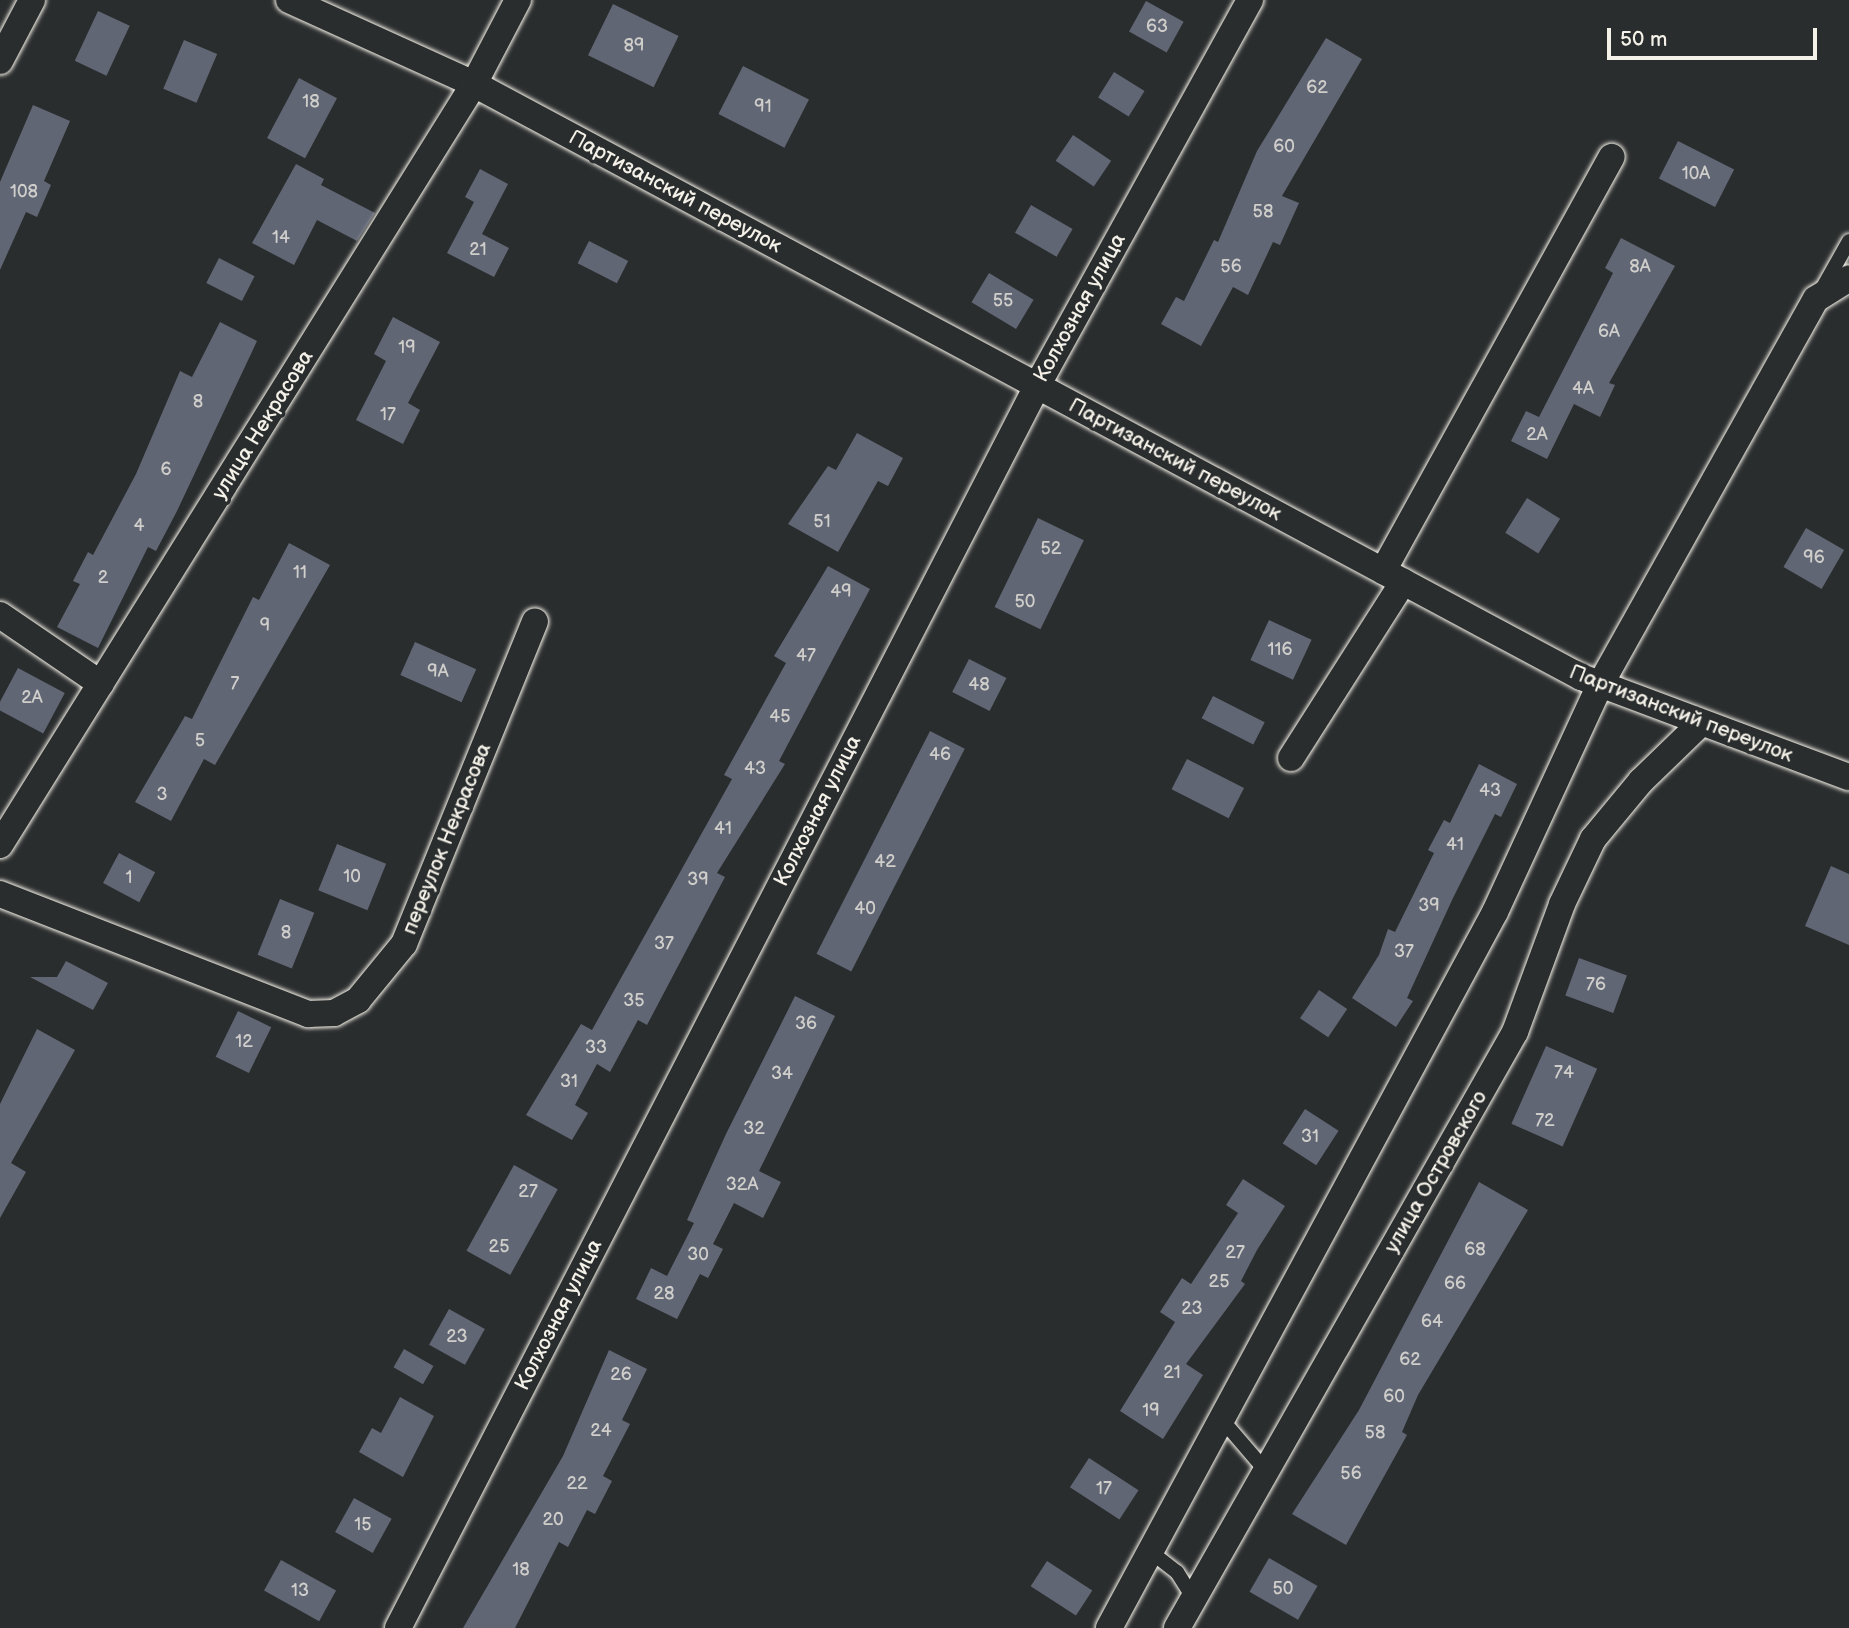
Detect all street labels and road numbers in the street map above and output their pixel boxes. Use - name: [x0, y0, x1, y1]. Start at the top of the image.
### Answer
- street label: Партизанский переулок: [564, 125, 786, 259]
- street label: Колхозная улица: [1029, 229, 1131, 387]
- street label: улица Некрасова: [207, 346, 319, 504]
- street label: Партизанский переулок: [1064, 393, 1286, 527]
- street label: Партизанский переулок: [1566, 660, 1796, 768]
- street label: Колхозная улица: [769, 731, 867, 891]
- street label: переулок Некрасова: [397, 740, 497, 938]
- street label: улица Островского: [1379, 1086, 1493, 1258]
- street label: Колхозная улица: [510, 1235, 608, 1395]

